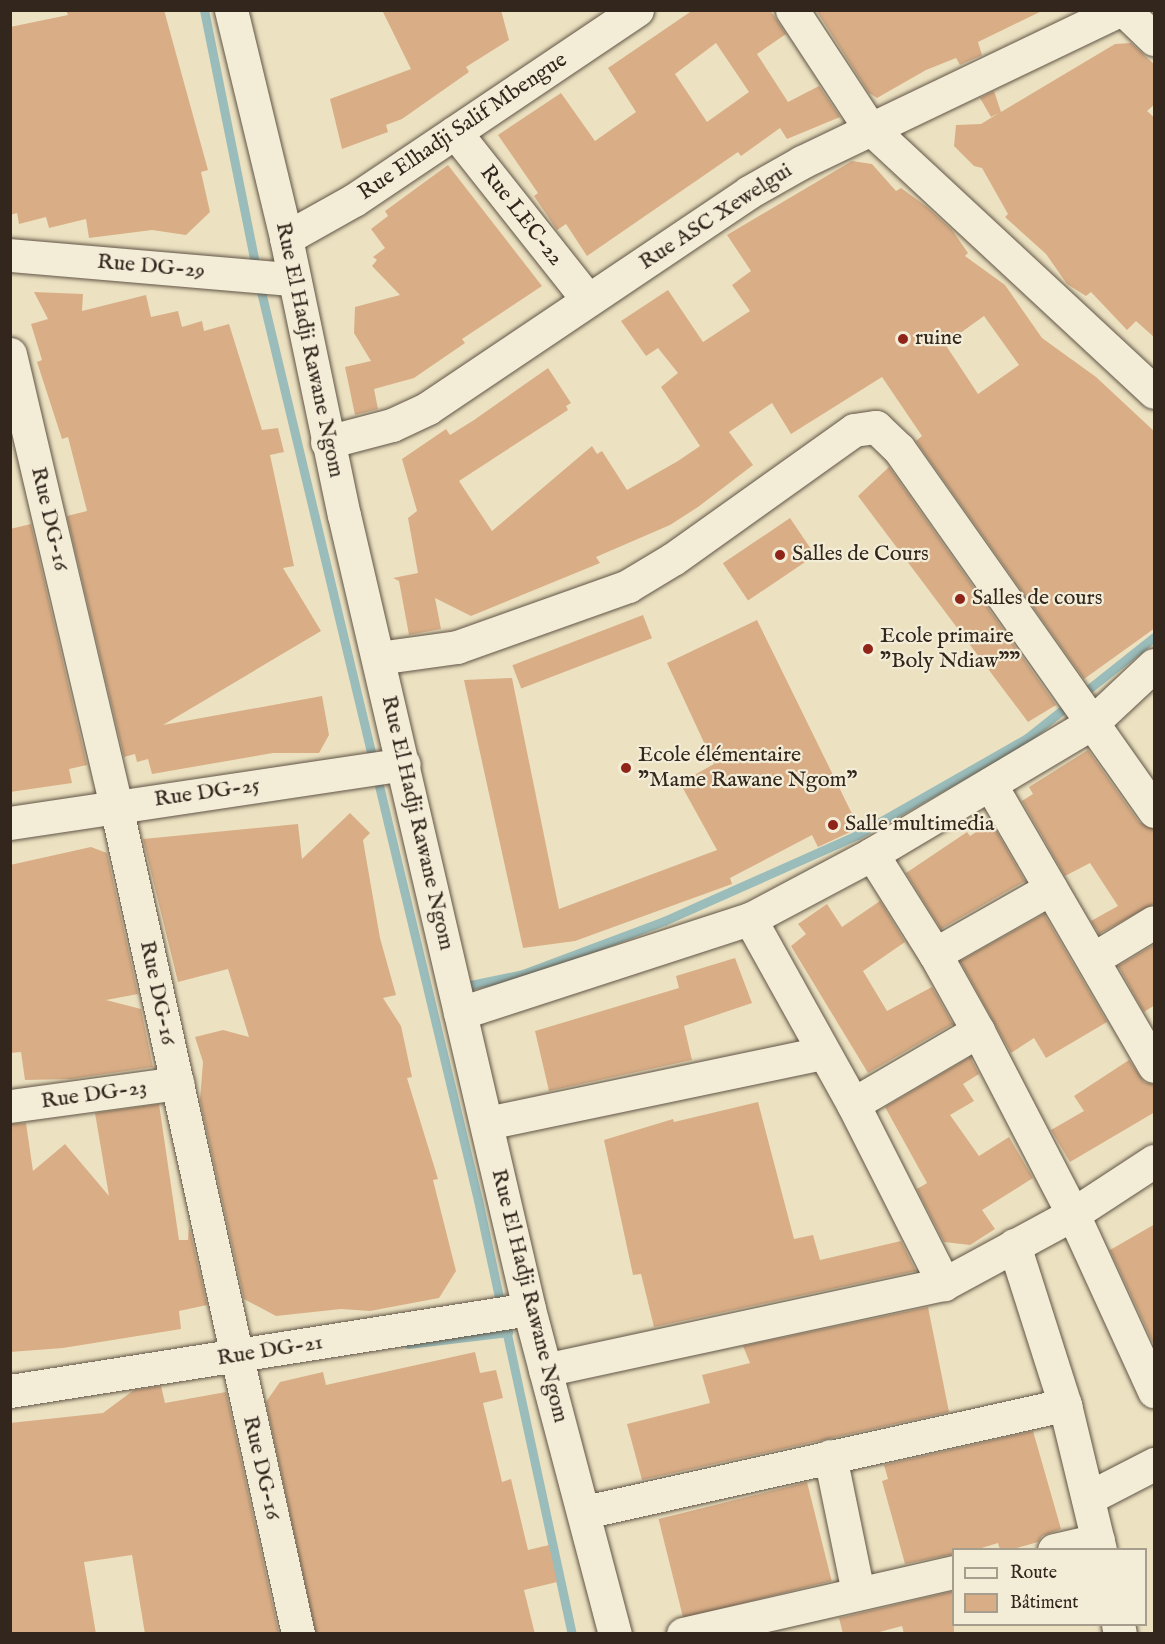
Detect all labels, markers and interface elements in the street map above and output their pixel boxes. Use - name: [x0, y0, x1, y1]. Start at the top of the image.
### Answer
- street label: Rue Elhadji Salif Mbengue: [354, 47, 572, 207]
- street label: Rue ASC Xewelgui: [635, 158, 797, 276]
- street label: Rue LEC-22: [474, 160, 568, 272]
- street label: Rue El Hadji Rawane Ngom: [269, 220, 349, 480]
- street label: Rue DG-29: [96, 249, 206, 285]
- place label: ruine: [915, 326, 962, 352]
- marker: ruine: [896, 332, 910, 346]
- street label: Rue DG-16: [24, 464, 74, 574]
- place label: Salles de Cours: [792, 542, 929, 568]
- marker: Salles de Cours: [773, 548, 787, 562]
- place label: Salles de cours: [972, 586, 1102, 612]
- marker: Salles de cours: [953, 592, 967, 606]
- place label: Ecole primaire "Boly Ndiaw"": [880, 623, 1020, 674]
- marker: Ecole primaire "Boly Ndiaw"": [861, 642, 875, 656]
- street label: Rue El Hadji Rawane Ngom: [375, 693, 459, 953]
- place label: Ecole élémentaire "Mame Rawane Ngom": [638, 742, 858, 794]
- marker: Ecole élémentaire "Mame Rawane Ngom": [619, 761, 633, 775]
- street label: Rue DG-25: [152, 773, 262, 813]
- place label: Salle multimedia: [845, 812, 994, 838]
- marker: Salle multimedia: [826, 818, 840, 832]
- street label: Rue DG-16: [133, 939, 181, 1047]
- street label: Rue DG-23: [39, 1074, 149, 1116]
- street label: Rue El Hadji Rawane Ngom: [485, 1166, 573, 1426]
- street label: Rue DG-21: [215, 1330, 325, 1372]
- street label: Rue DG-16: [236, 1413, 286, 1523]
- legend: [952, 1548, 1147, 1626]
- text: Route: [1010, 1562, 1057, 1585]
- text: Bâtiment: [1010, 1592, 1079, 1615]

